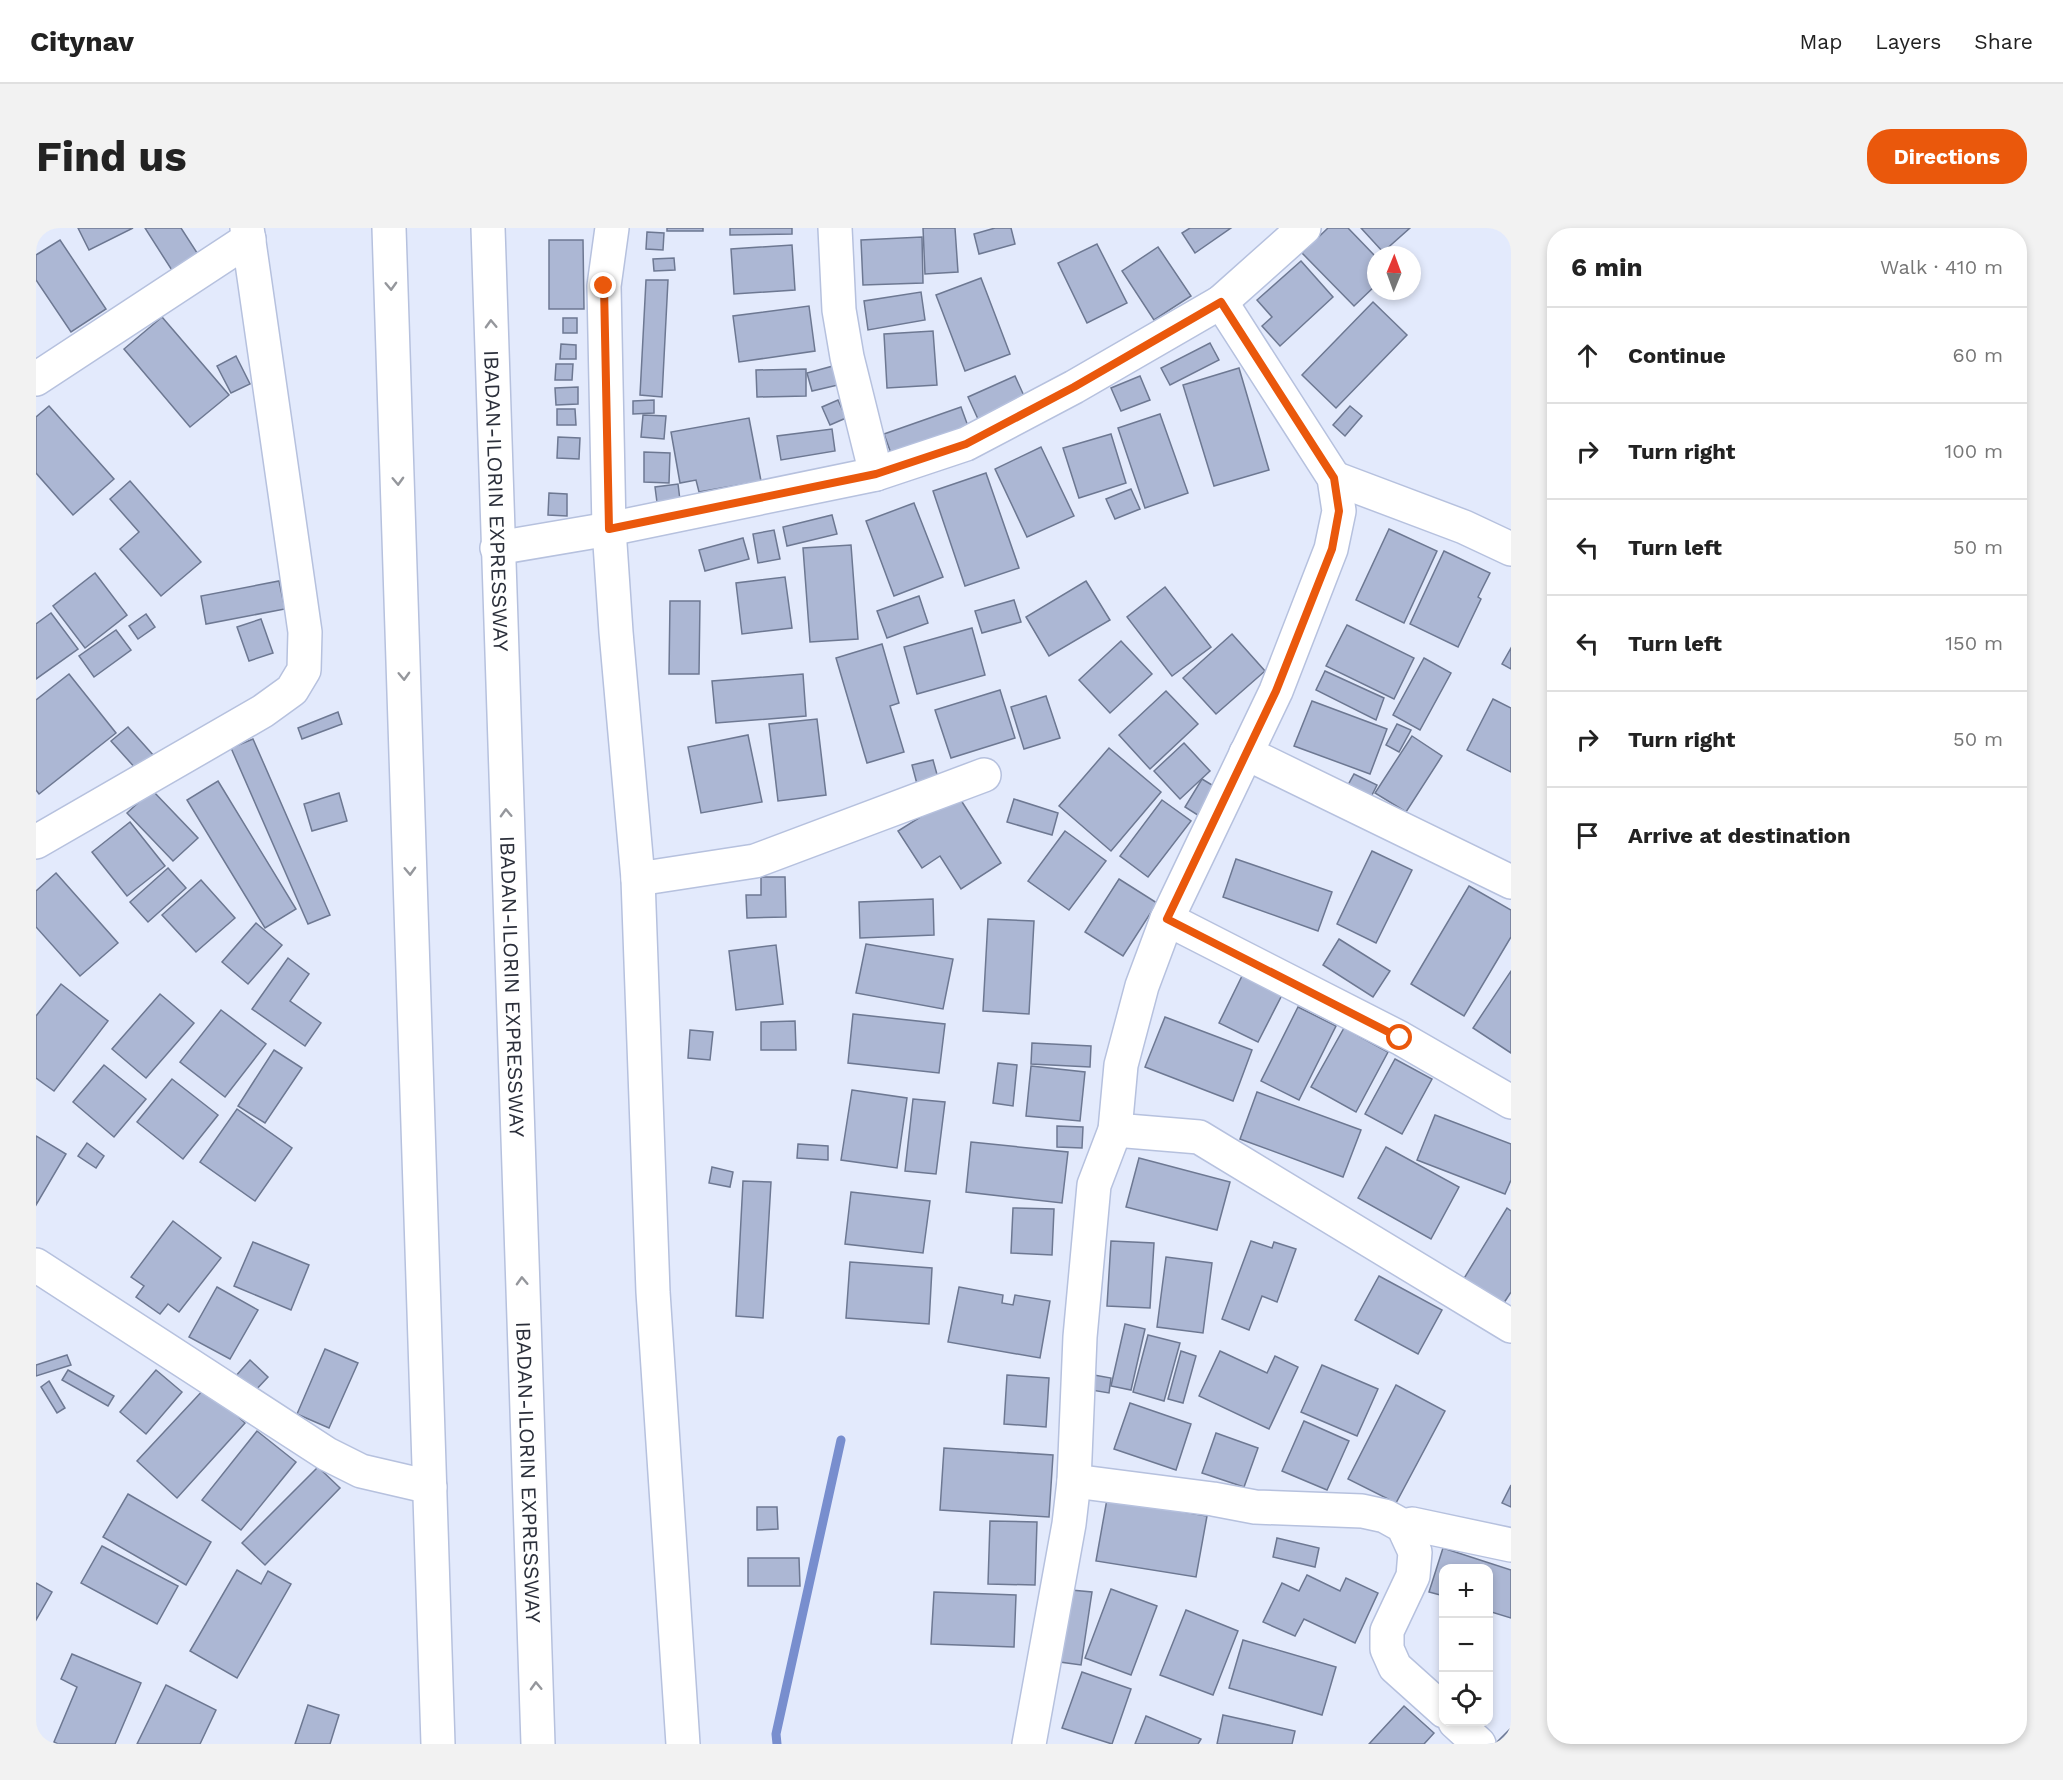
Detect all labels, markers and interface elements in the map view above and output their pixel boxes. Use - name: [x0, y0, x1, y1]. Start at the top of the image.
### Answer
- text: Citynav: [30, 25, 134, 58]
- text: Map: [1799, 29, 1842, 54]
- text: Layers: [1875, 29, 1941, 54]
- text: Share: [1974, 29, 2033, 54]
- button: Directions: [1867, 129, 2027, 184]
- text: Find us: [36, 132, 187, 181]
- north arrow: [1367, 246, 1421, 300]
- text: 6 min: [1571, 252, 1643, 282]
- text: Walk · 410 m: [1880, 255, 2003, 279]
- route end: [590, 272, 616, 298]
- one-way arrow: [385, 282, 398, 291]
- one-way arrow: [484, 320, 497, 329]
- icon: ahead: [1571, 339, 1604, 372]
- text: Continue: [1628, 343, 1726, 368]
- text: 60 m: [1953, 343, 2003, 367]
- street label: IBADAN-ILORIN EXPRESSWAY: [480, 350, 514, 652]
- icon: right: [1571, 435, 1604, 468]
- text: Turn right: [1628, 439, 1735, 464]
- text: 100 m: [1944, 439, 2003, 463]
- one-way arrow: [391, 477, 404, 486]
- icon: left: [1571, 531, 1604, 564]
- text: Turn left: [1628, 535, 1722, 560]
- text: 50 m: [1953, 535, 2003, 559]
- icon: left: [1571, 627, 1604, 660]
- text: Turn left: [1628, 631, 1722, 656]
- text: 150 m: [1945, 631, 2003, 655]
- one-way arrow: [397, 672, 410, 681]
- icon: right: [1571, 723, 1604, 756]
- text: Turn right: [1628, 727, 1735, 752]
- text: 50 m: [1953, 727, 2003, 751]
- one-way arrow: [500, 809, 513, 818]
- icon: arrive: [1571, 819, 1604, 852]
- text: Arrive at destination: [1628, 823, 1851, 848]
- street label: IBADAN-ILORIN EXPRESSWAY: [496, 835, 530, 1138]
- one-way arrow: [404, 867, 416, 876]
- route start: [1386, 1024, 1412, 1050]
- one-way arrow: [516, 1276, 529, 1285]
- street label: IBADAN-ILORIN EXPRESSWAY: [512, 1321, 547, 1624]
- map controls: [1439, 1564, 1493, 1726]
- button: +: [1439, 1564, 1493, 1618]
- button: −: [1439, 1618, 1493, 1672]
- button: locate: [1439, 1672, 1493, 1726]
- one-way arrow: [530, 1681, 543, 1690]

